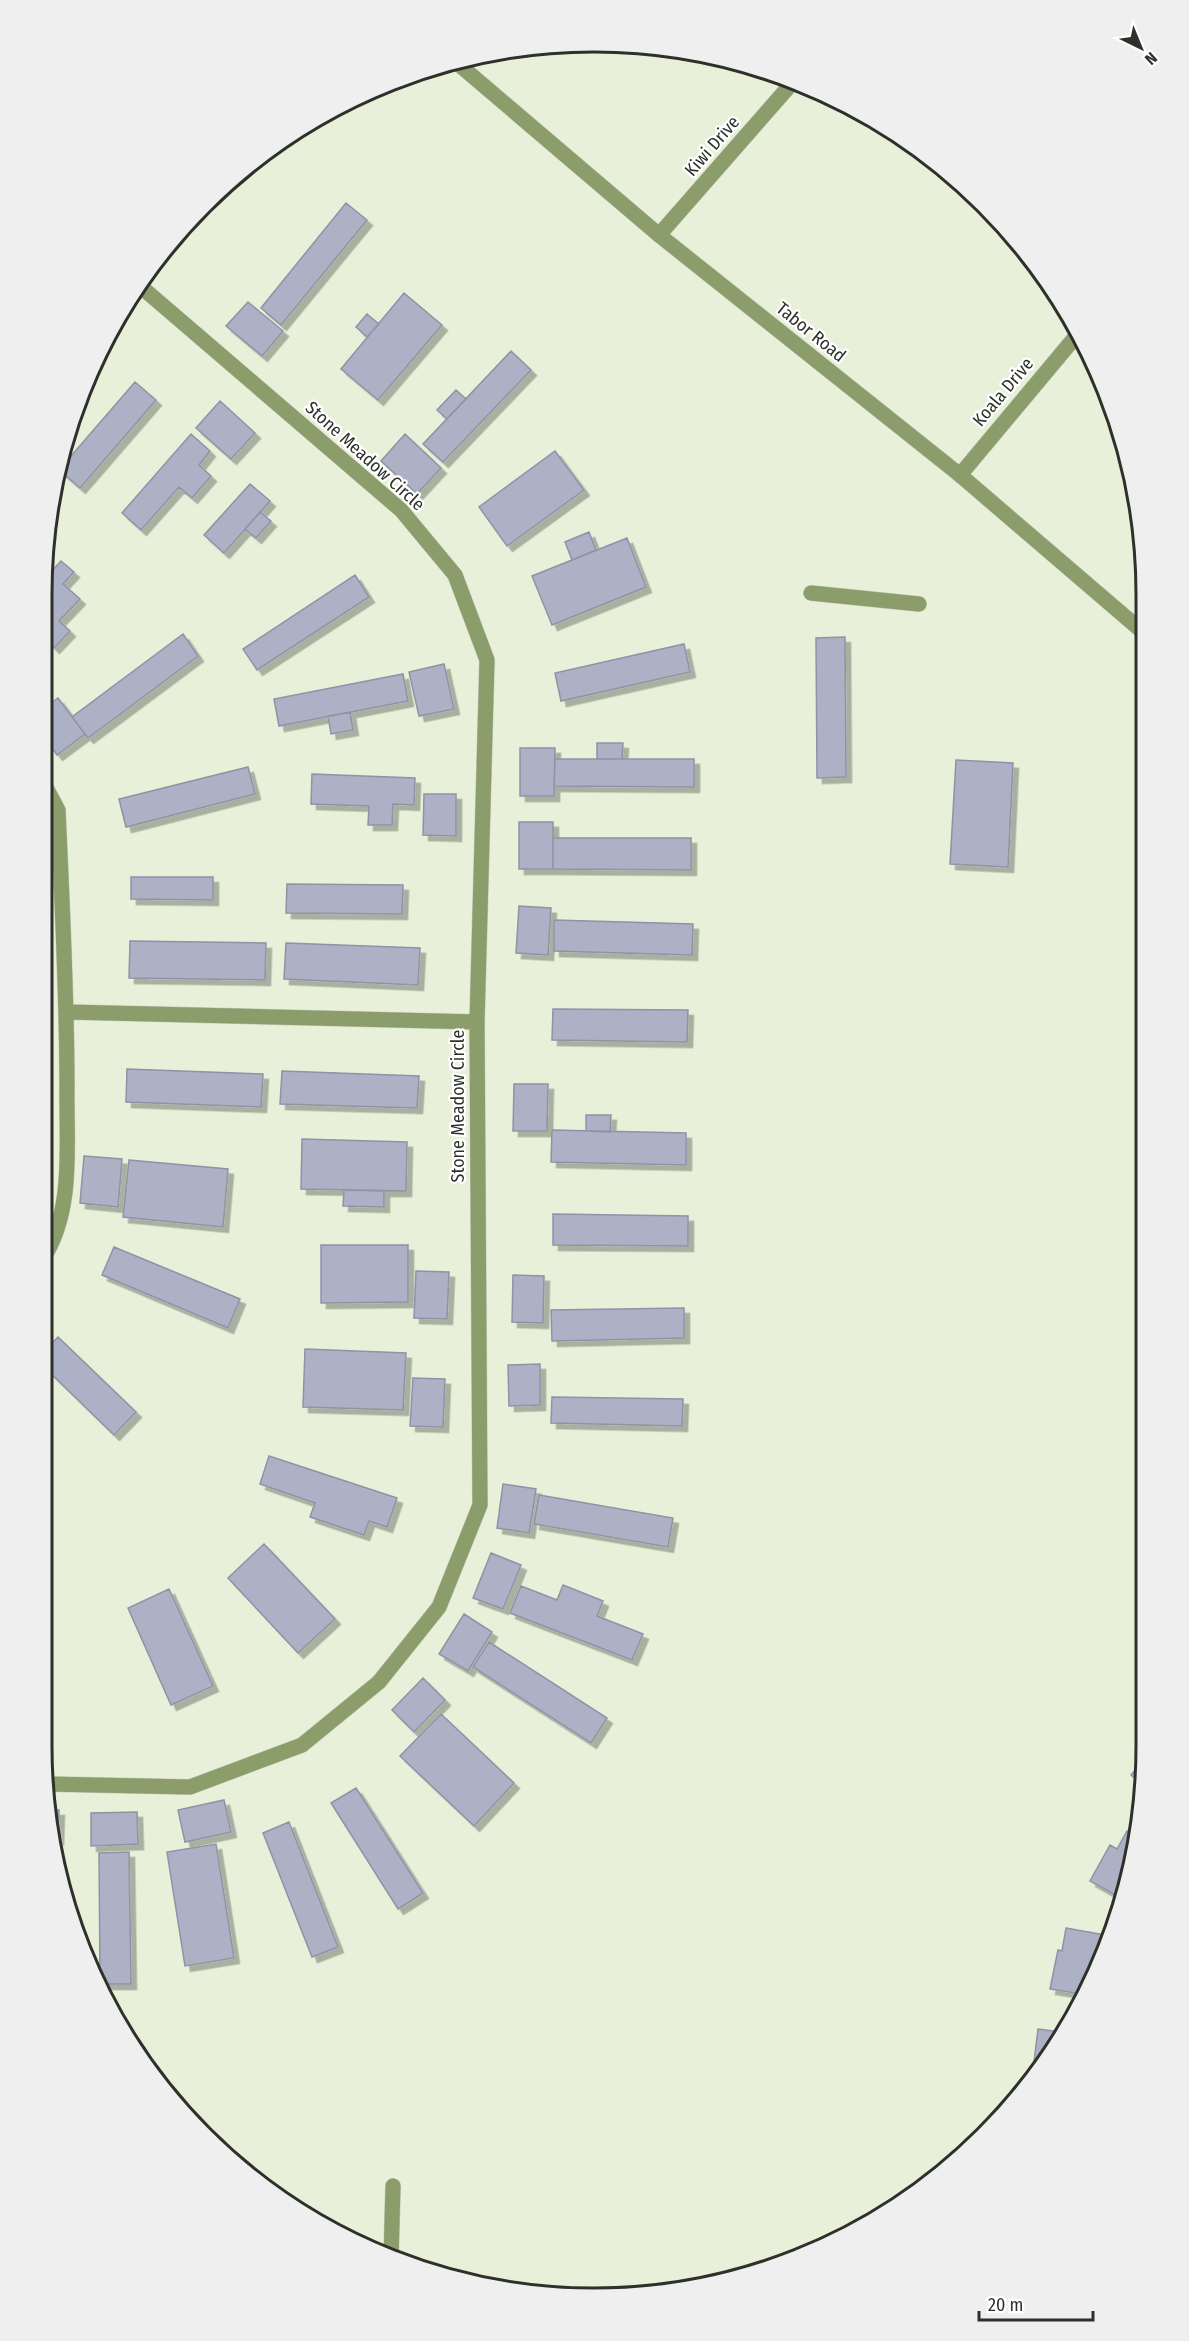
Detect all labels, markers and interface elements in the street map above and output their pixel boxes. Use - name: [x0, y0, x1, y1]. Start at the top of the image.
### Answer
- north arrow: [1111, 18, 1171, 78]
- text: N: [1141, 48, 1161, 69]
- street label: Kiwi Drive: [680, 111, 744, 181]
- street label: Tabor Road: [772, 297, 850, 367]
- street label: Koala Drive: [968, 353, 1038, 431]
- street label: Stone Meadow Circle: [301, 397, 429, 515]
- street label: Stone Meadow Circle: [447, 1029, 469, 1182]
- scale bar: [979, 2284, 1093, 2322]
- text: 20 m: [988, 2294, 1023, 2316]

